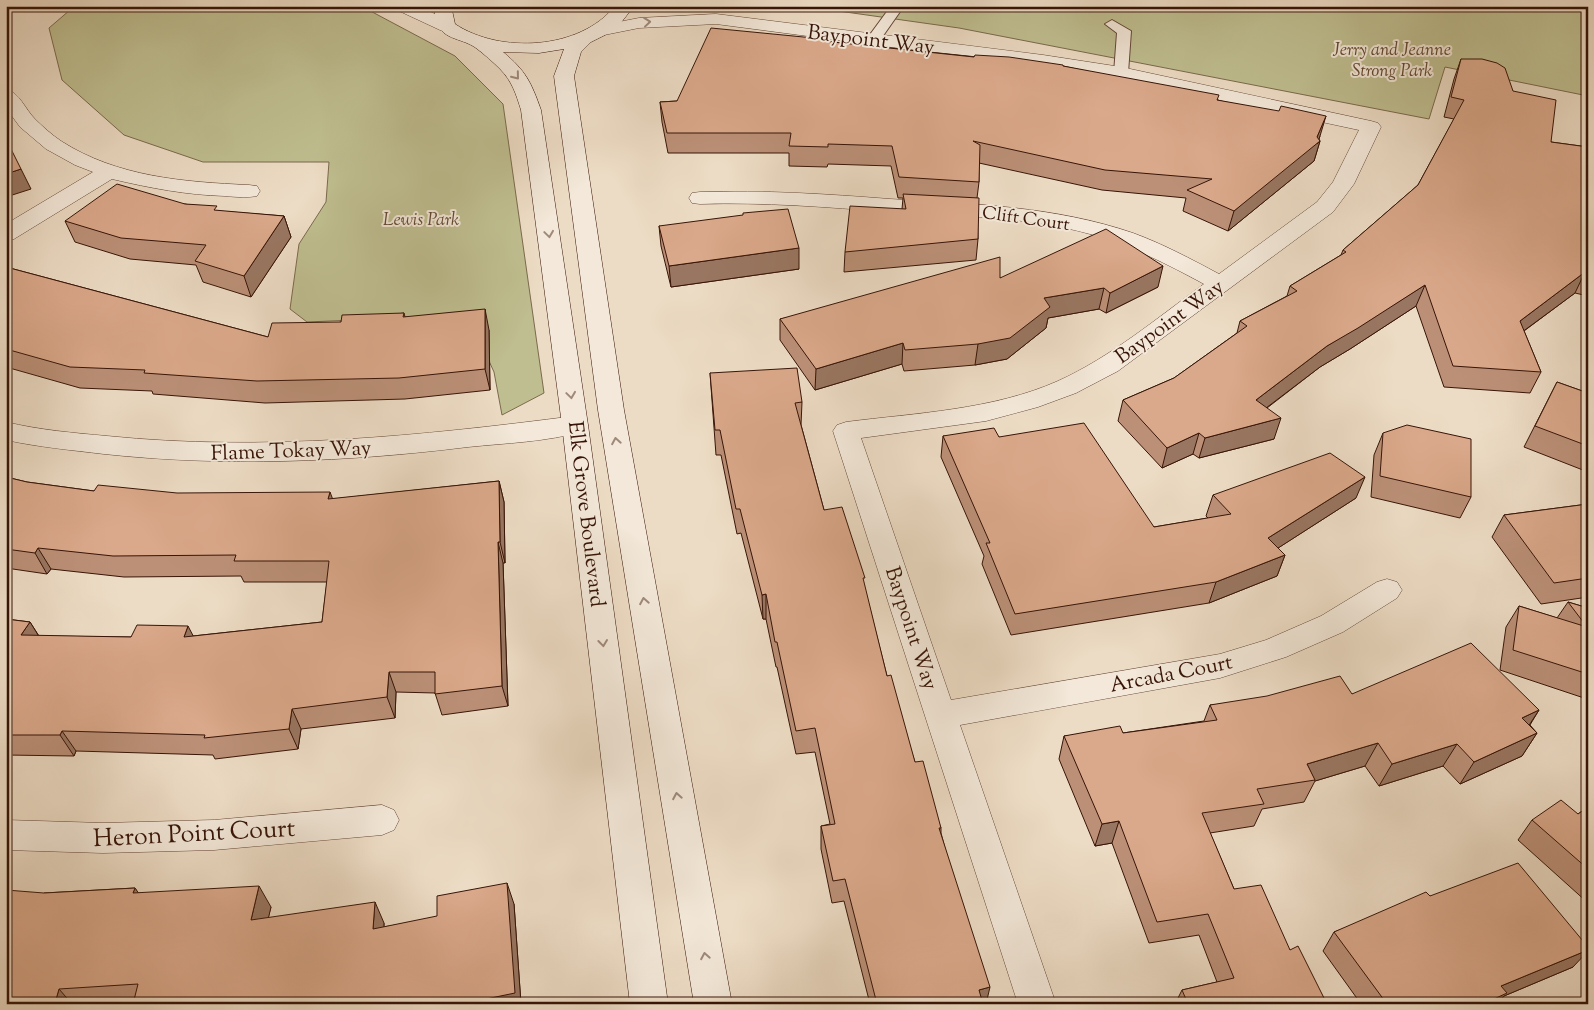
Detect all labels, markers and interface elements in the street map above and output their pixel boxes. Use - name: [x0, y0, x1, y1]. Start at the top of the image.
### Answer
- one-way arrow: [644, 17, 652, 28]
- street label: Baypoint Way: [805, 18, 937, 64]
- park label: Jerry and Jeanne Strong Park: [1332, 38, 1451, 85]
- one-way arrow: [510, 71, 519, 80]
- street label: Clift Court: [980, 201, 1071, 239]
- park label: Lewis Park: [383, 208, 459, 234]
- one-way arrow: [543, 230, 553, 238]
- street label: Baypoint Way: [1110, 273, 1231, 372]
- one-way arrow: [565, 391, 576, 399]
- street label: Elk Grove Boulevard: [559, 419, 611, 609]
- street label: Flame Tokay Way: [210, 434, 372, 470]
- one-way arrow: [612, 436, 622, 445]
- street label: Baypoint Way: [876, 563, 944, 695]
- one-way arrow: [639, 597, 649, 605]
- one-way arrow: [597, 639, 608, 647]
- street label: Arcada Court: [1107, 648, 1235, 702]
- one-way arrow: [673, 791, 683, 800]
- street label: Heron Point Court: [92, 812, 297, 858]
- one-way arrow: [700, 951, 710, 960]

